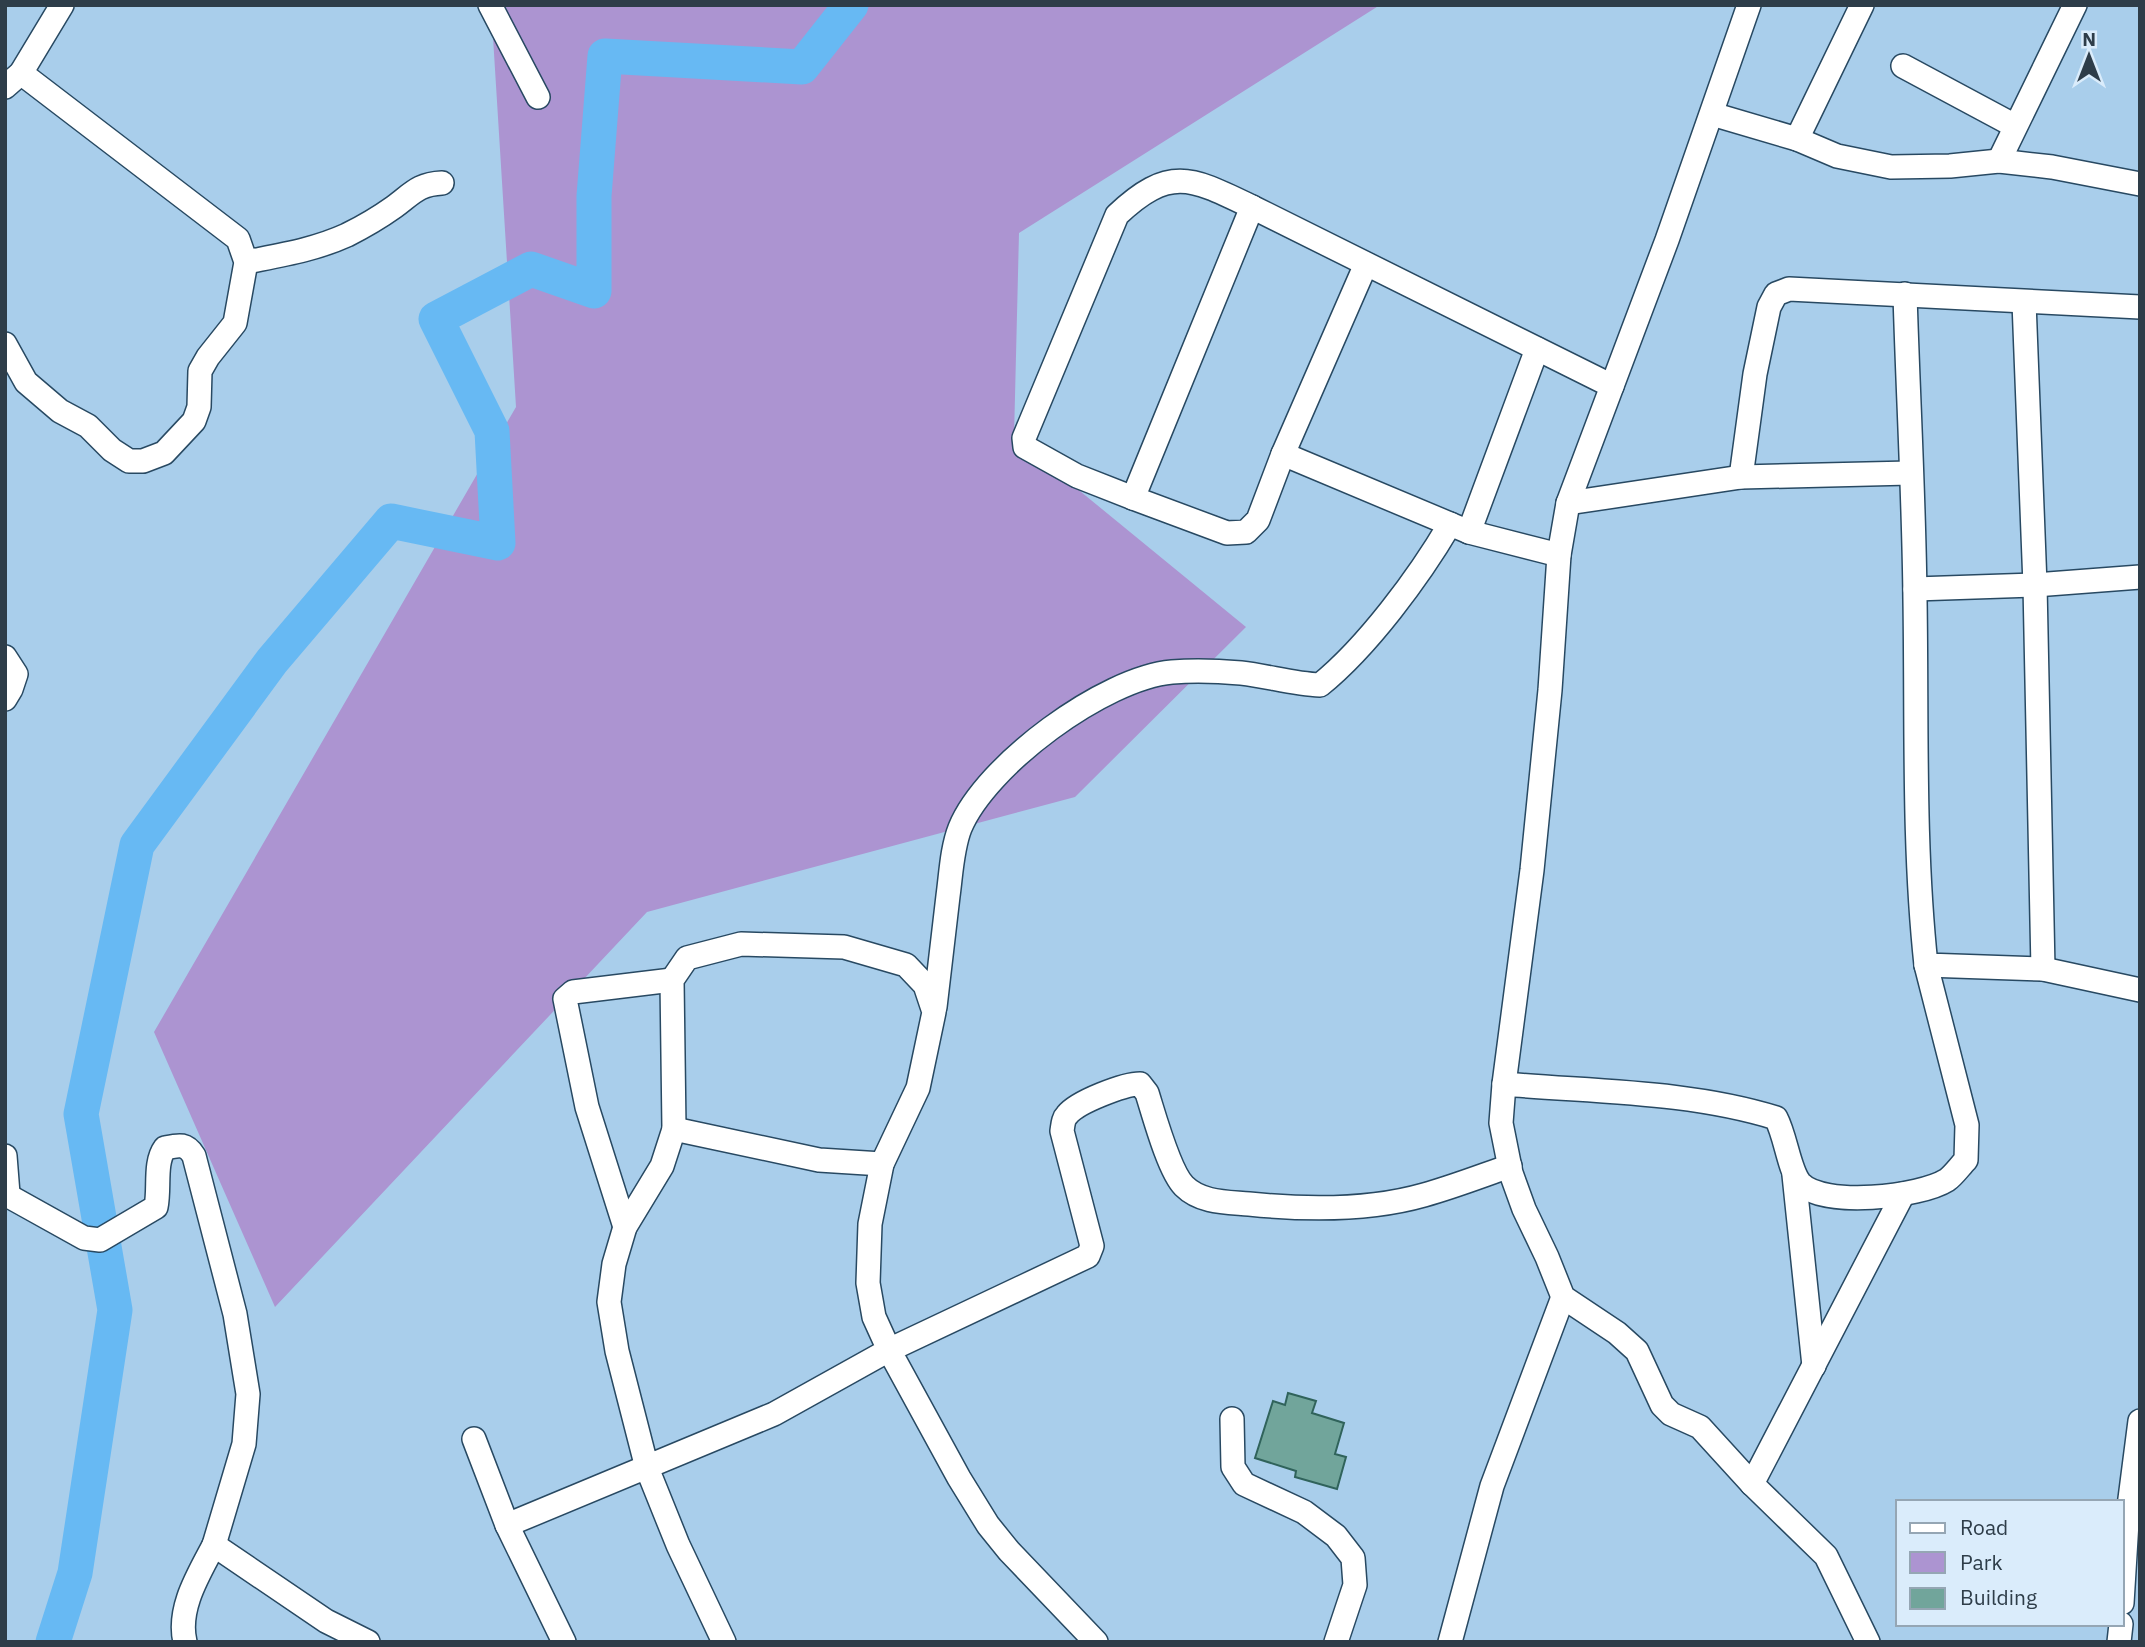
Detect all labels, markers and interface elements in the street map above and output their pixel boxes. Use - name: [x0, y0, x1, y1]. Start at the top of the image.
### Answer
- north arrow: [2054, 21, 2124, 91]
- text: N: [2082, 27, 2096, 51]
- legend: [1896, 1500, 2124, 1626]
- text: Road: [1960, 1513, 2008, 1541]
- text: Park: [1960, 1548, 2003, 1576]
- text: Building: [1960, 1583, 2037, 1611]

